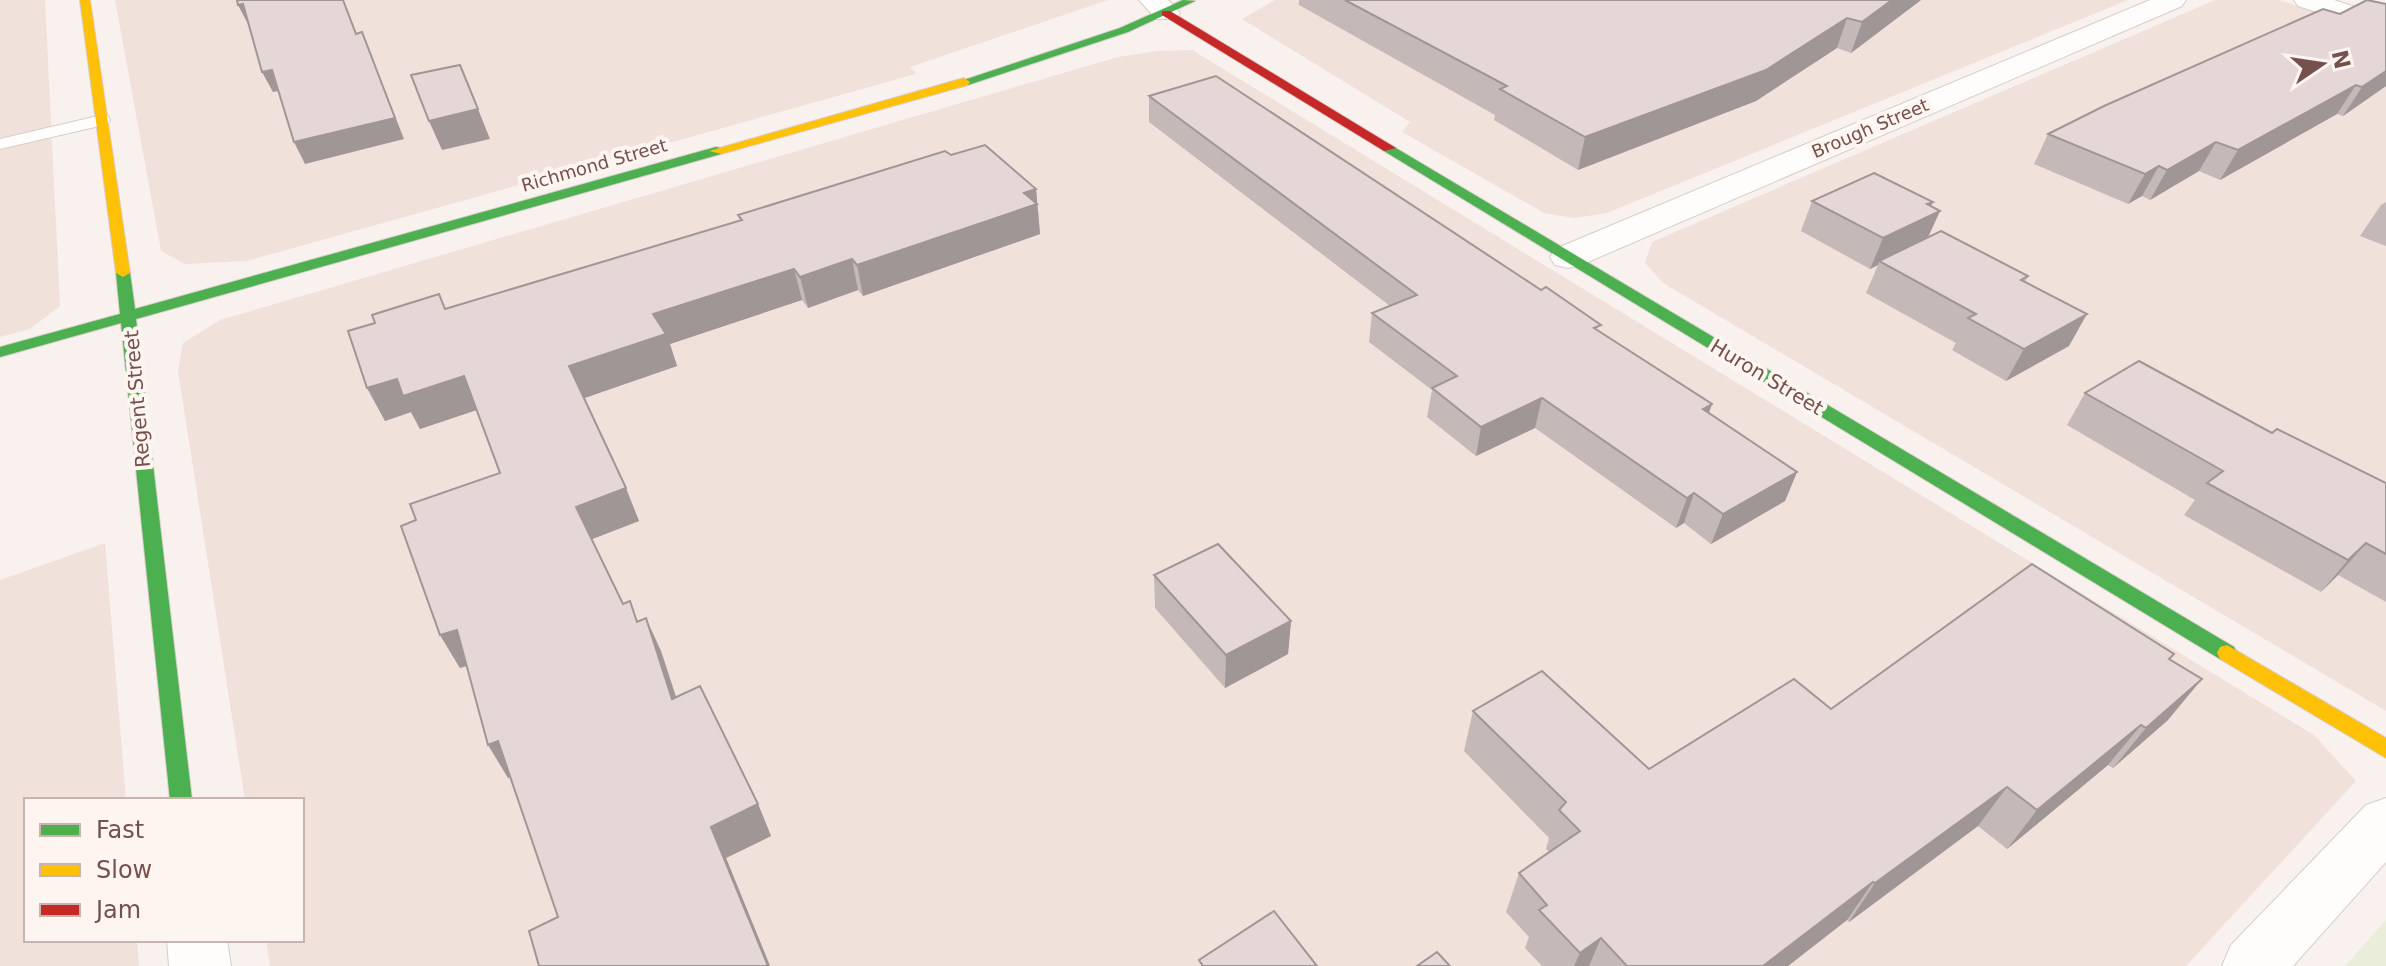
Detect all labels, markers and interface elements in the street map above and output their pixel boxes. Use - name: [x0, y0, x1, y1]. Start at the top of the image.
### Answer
- north arrow: [2282, 24, 2362, 104]
- text: N: [2327, 48, 2355, 71]
- street label: Brough Street: [1808, 94, 1932, 162]
- street label: Richmond Street: [519, 134, 669, 196]
- street label: Regent Street: [119, 329, 155, 469]
- street label: Huron Street: [1706, 334, 1828, 420]
- legend: [24, 798, 304, 942]
- text: Fast: [96, 816, 144, 844]
- text: Slow: [96, 856, 152, 884]
- text: Jam: [94, 896, 141, 924]

